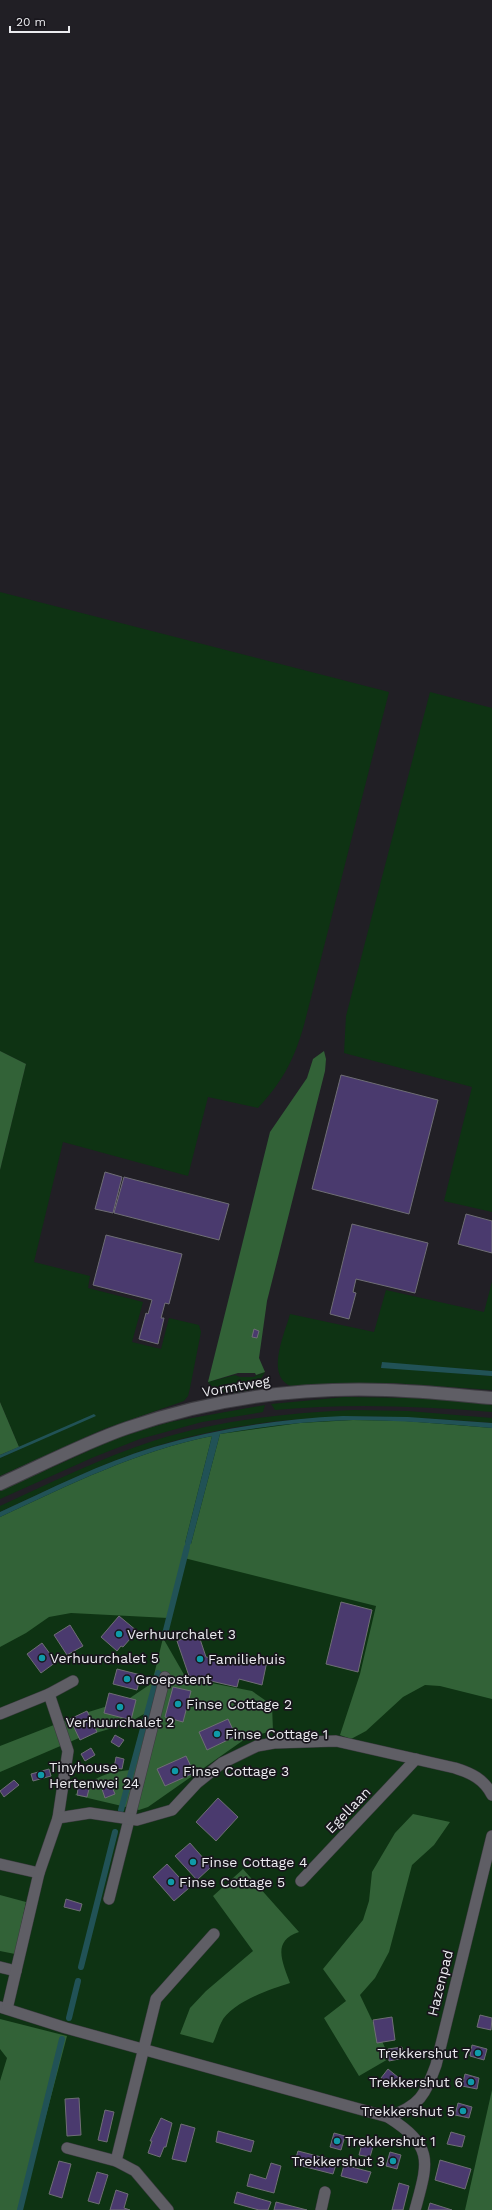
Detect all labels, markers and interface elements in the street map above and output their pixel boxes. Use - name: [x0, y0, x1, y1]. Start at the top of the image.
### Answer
- scale bar: [10, 8, 69, 34]
- text: 20 m: [16, 15, 46, 29]
- street label: Vormtweg: [201, 1372, 272, 1400]
- place label: Verhuurchalet 3: [127, 1626, 236, 1642]
- marker: Verhuurchalet 3: [114, 1629, 124, 1639]
- place label: Verhuurchalet 5: [50, 1650, 159, 1666]
- place label: Familiehuis: [208, 1651, 285, 1667]
- marker: Verhuurchalet 5: [37, 1653, 47, 1663]
- marker: Familiehuis: [195, 1654, 205, 1664]
- place label: Groepstent: [135, 1671, 212, 1687]
- marker: Groepstent: [122, 1674, 132, 1684]
- place label: Finse Cottage 2: [186, 1696, 292, 1712]
- marker: Finse Cottage 2: [173, 1699, 183, 1709]
- marker: Verhuurchalet 2: [115, 1702, 125, 1712]
- place label: Verhuurchalet 2: [65, 1714, 175, 1730]
- place label: Finse Cottage 1: [225, 1726, 328, 1742]
- marker: Finse Cottage 1: [212, 1729, 222, 1739]
- place label: Tinyhouse Hertenwei 24: [49, 1759, 139, 1791]
- place label: Finse Cottage 3: [183, 1763, 289, 1779]
- marker: Finse Cottage 3: [170, 1766, 180, 1776]
- marker: Tinyhouse Hertenwei 24: [36, 1770, 46, 1780]
- street label: Egellaan: [322, 1784, 374, 1836]
- place label: Finse Cottage 4: [201, 1854, 308, 1870]
- marker: Finse Cottage 4: [188, 1857, 198, 1867]
- place label: Finse Cottage 5: [179, 1874, 285, 1890]
- marker: Finse Cottage 5: [166, 1877, 176, 1887]
- street label: Hazenpad: [424, 1948, 456, 2018]
- place label: Trekkershut 7: [377, 2045, 470, 2061]
- marker: Trekkershut 7: [473, 2048, 483, 2058]
- place label: Trekkershut 6: [369, 2074, 463, 2090]
- marker: Trekkershut 6: [466, 2077, 476, 2087]
- place label: Trekkershut 5: [361, 2103, 455, 2119]
- marker: Trekkershut 5: [458, 2106, 468, 2116]
- place label: Trekkershut 1: [345, 2133, 436, 2149]
- marker: Trekkershut 1: [332, 2136, 342, 2146]
- place label: Trekkershut 3: [291, 2153, 385, 2169]
- marker: Trekkershut 3: [388, 2156, 398, 2166]

